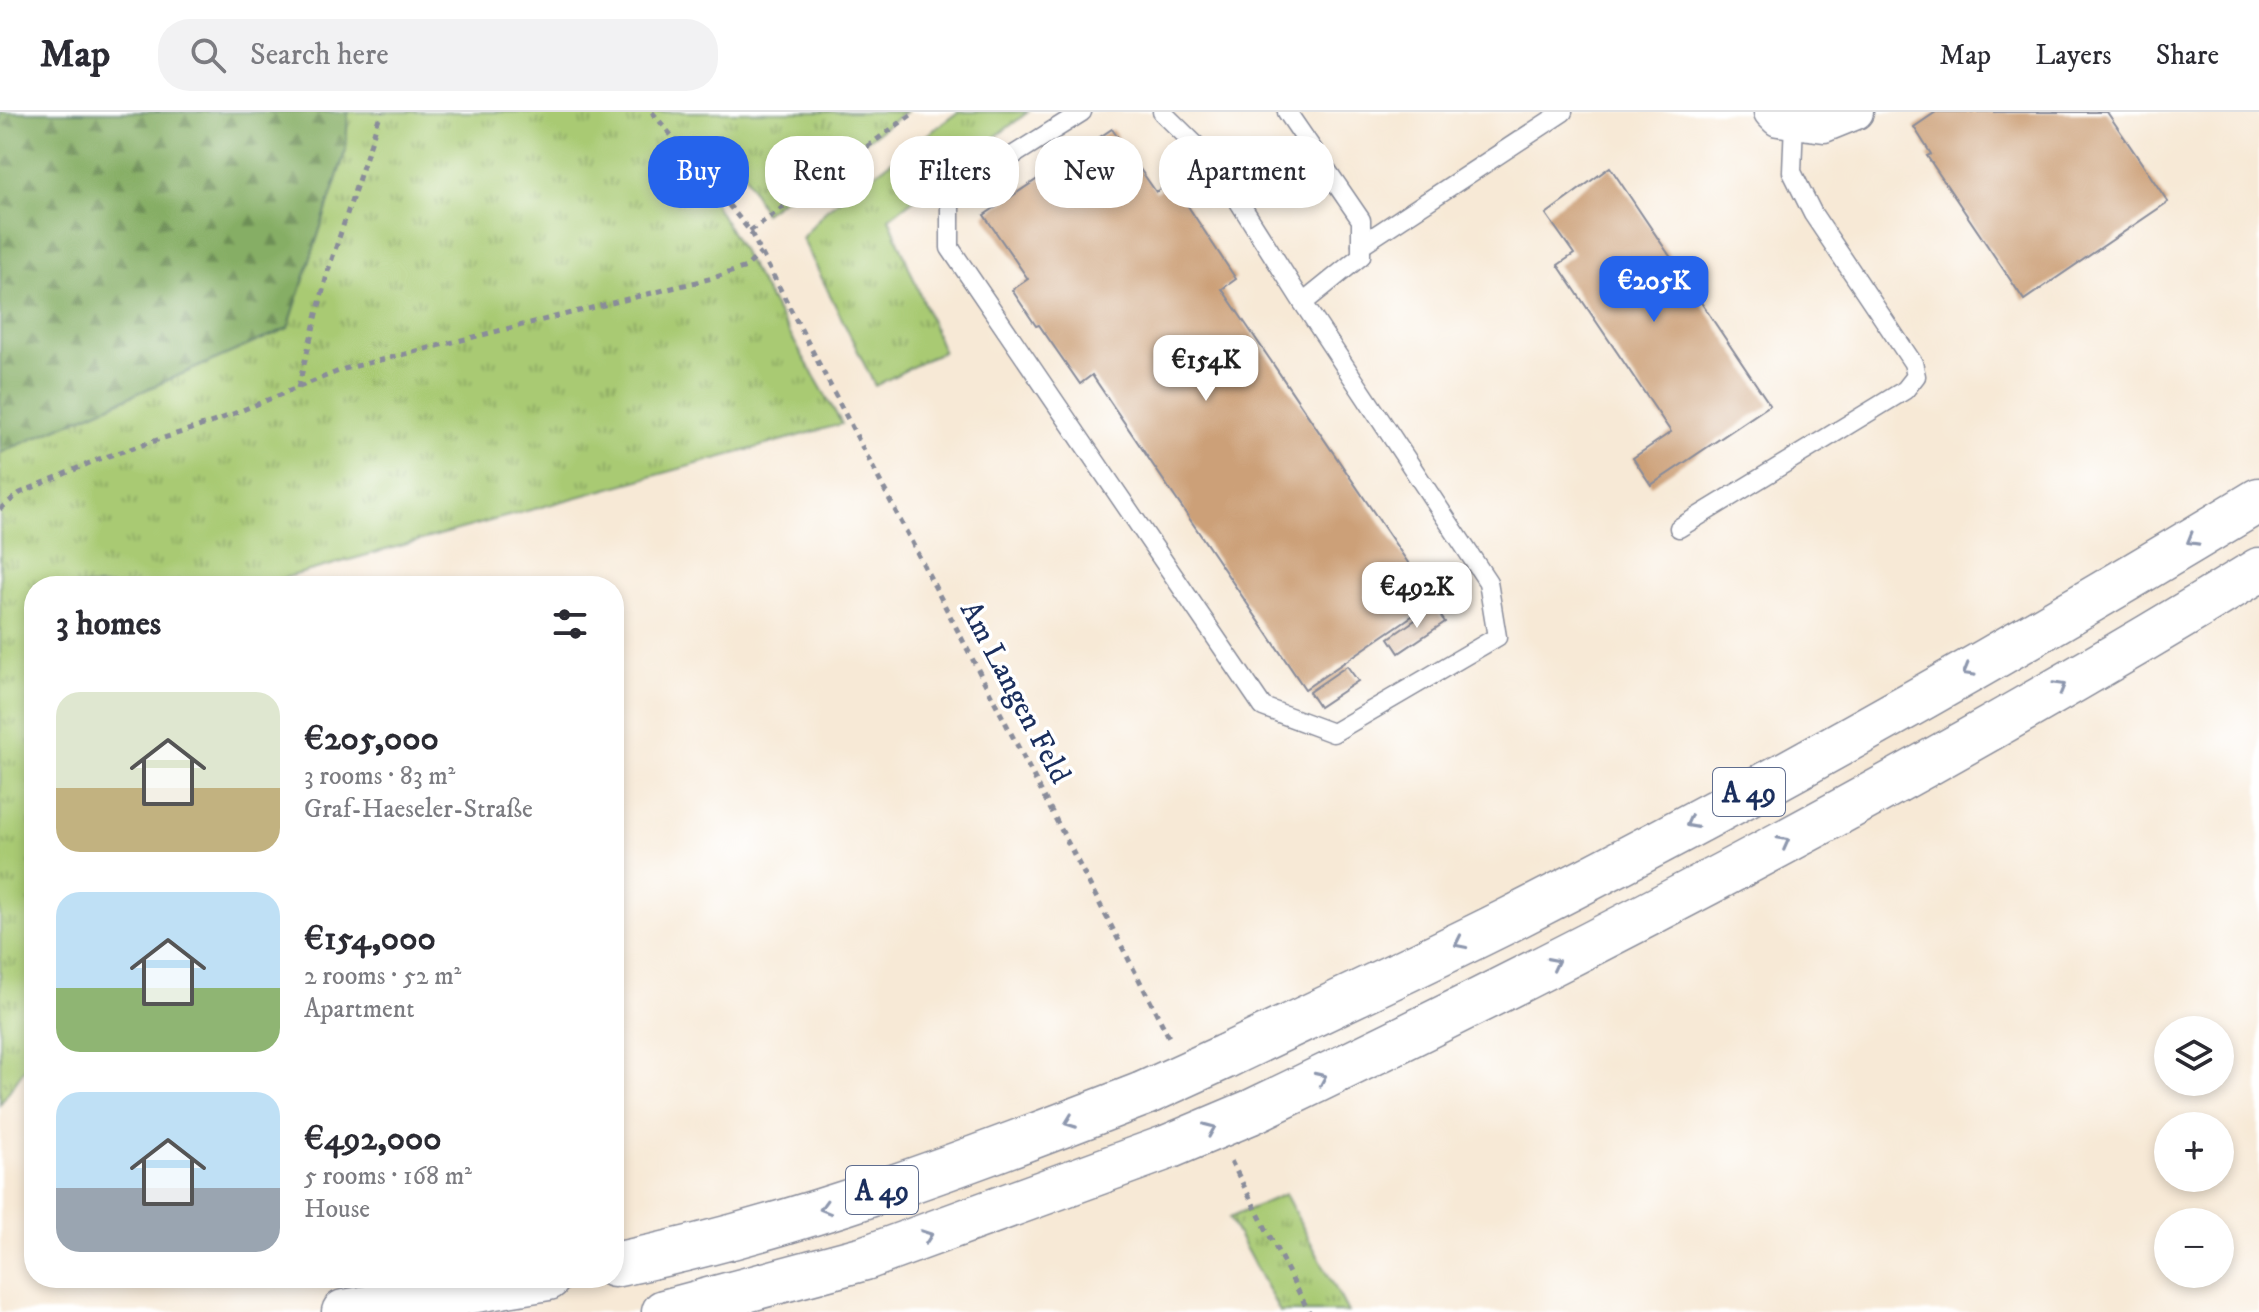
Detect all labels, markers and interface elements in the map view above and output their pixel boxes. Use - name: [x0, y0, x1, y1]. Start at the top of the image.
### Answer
- search box: [158, 19, 718, 91]
- text: Map: [40, 31, 110, 79]
- icon: search: [186, 33, 230, 77]
- text: Search here: [250, 37, 389, 74]
- text: Map: [1940, 38, 1991, 73]
- text: Layers: [2035, 38, 2112, 73]
- text: Share: [2156, 38, 2219, 73]
- chip: Buy: [648, 136, 749, 208]
- chip: Rent: [765, 136, 874, 208]
- chip: Filters: [890, 136, 1019, 208]
- chip: New: [1035, 136, 1143, 208]
- chip: Apartment: [1159, 136, 1334, 208]
- pin: €205K: [1598, 256, 1710, 324]
- text: €205K: [1617, 265, 1691, 298]
- pin: €154K: [1150, 335, 1262, 403]
- text: €154K: [1171, 344, 1241, 377]
- one-way arrow: [2186, 530, 2201, 546]
- pin: €492K: [1361, 562, 1473, 630]
- text: €492K: [1380, 571, 1454, 604]
- street label: Am Langen Feld: [951, 595, 1078, 790]
- icon: filters: [548, 602, 592, 646]
- text: 3 homes: [56, 603, 161, 645]
- one-way arrow: [1962, 661, 1977, 677]
- one-way arrow: [2051, 681, 2066, 697]
- text: €205,000: [304, 718, 439, 760]
- icon: home: [120, 724, 216, 820]
- text: 3 rooms · 83 m²: [304, 760, 455, 793]
- road number: A 49: [1713, 768, 1785, 816]
- text: Graf-Haeseler-Straße: [304, 793, 533, 826]
- one-way arrow: [1685, 813, 1699, 829]
- one-way arrow: [1776, 836, 1791, 851]
- text: €154,000: [304, 918, 436, 960]
- icon: home: [120, 924, 216, 1020]
- one-way arrow: [1454, 933, 1469, 949]
- one-way arrow: [1546, 958, 1561, 973]
- text: 2 rooms · 52 m²: [304, 960, 461, 993]
- text: Apartment: [304, 993, 415, 1026]
- map controls: [2154, 1016, 2234, 1288]
- button: layers: [2154, 1016, 2234, 1096]
- one-way arrow: [1313, 1072, 1328, 1088]
- one-way arrow: [1064, 1112, 1078, 1129]
- button: +: [2154, 1112, 2234, 1192]
- text: €492,000: [304, 1118, 442, 1160]
- one-way arrow: [1201, 1123, 1216, 1139]
- icon: home: [120, 1124, 216, 1220]
- text: 5 rooms · 168 m²: [304, 1160, 472, 1193]
- road number: A 49: [846, 1166, 918, 1214]
- text: House: [304, 1193, 370, 1226]
- one-way arrow: [818, 1199, 832, 1216]
- button: −: [2154, 1208, 2234, 1288]
- one-way arrow: [919, 1229, 933, 1246]

